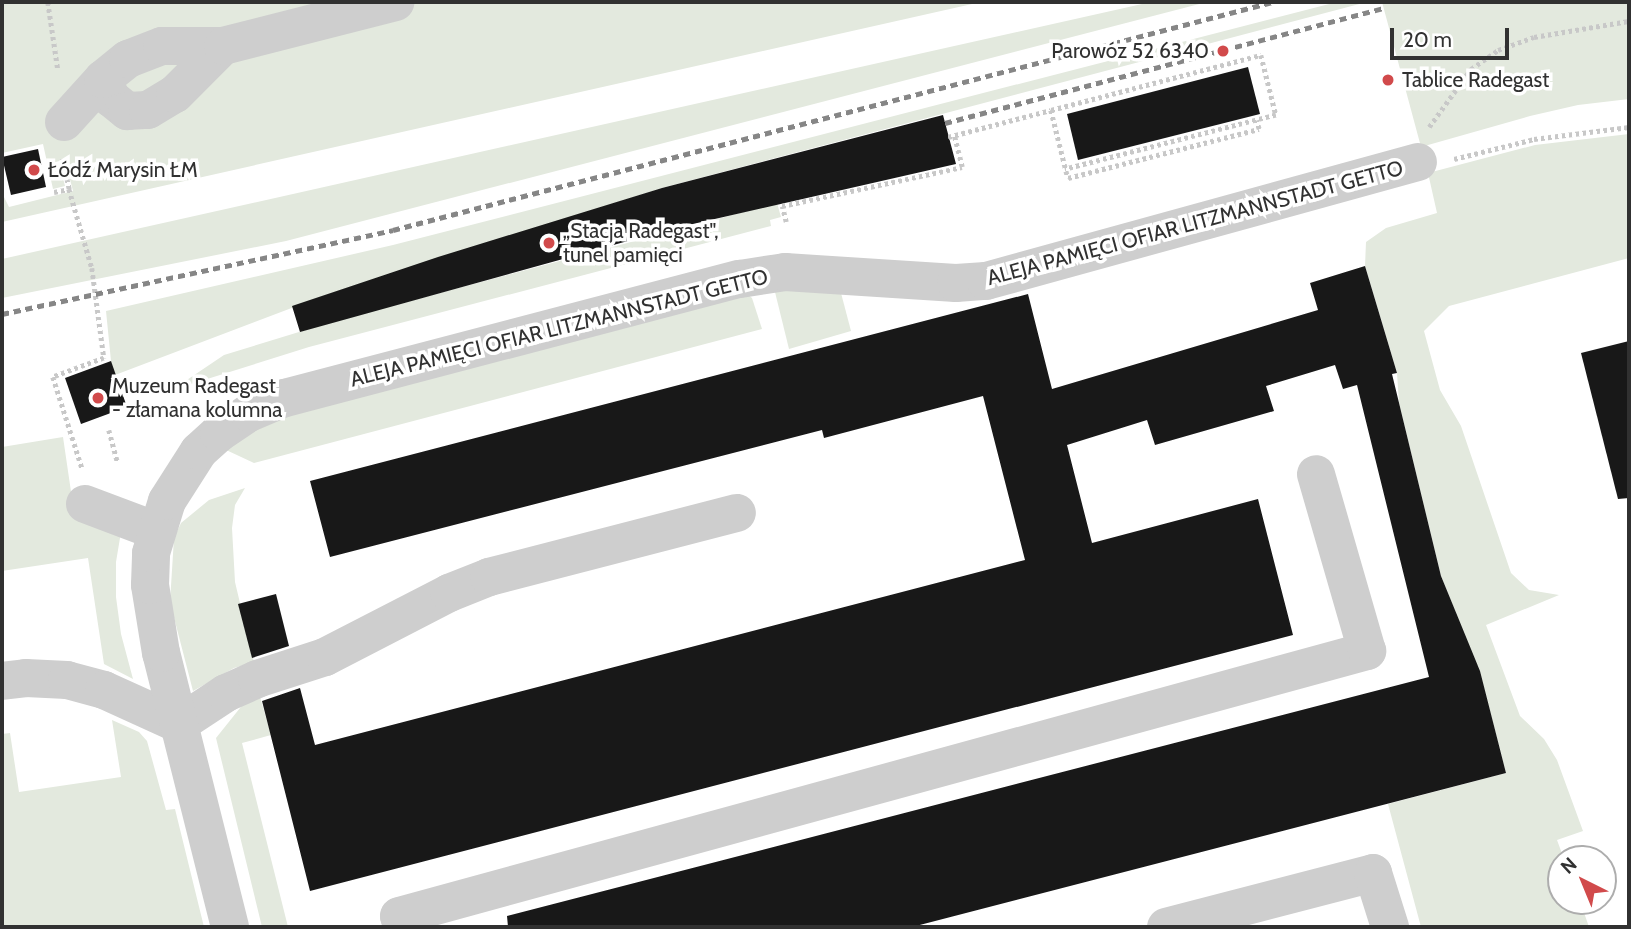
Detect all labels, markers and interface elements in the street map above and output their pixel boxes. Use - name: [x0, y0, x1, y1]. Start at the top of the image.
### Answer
- scale bar: [1393, 14, 1512, 58]
- text: 20 m: [1403, 27, 1452, 52]
- place label: Parowóz 52 6340: [1051, 38, 1209, 64]
- marker: Parowóz 52 6340: [1215, 43, 1231, 59]
- place label: Tablice Radegast: [1402, 67, 1549, 93]
- marker: Tablice Radegast: [1380, 72, 1396, 88]
- street label: ALEJA PAMIĘCI OFIAR LITZMANNSTADT GETTO: [984, 155, 1406, 291]
- place label: Łódź Marysin ŁM: [48, 157, 198, 183]
- marker: Łódź Marysin ŁM: [26, 162, 42, 178]
- place label: „Stacja Radegast", tunel pamięci: [563, 218, 719, 268]
- marker: „Stacja Radegast", tunel pamięci: [541, 235, 557, 251]
- street label: ALEJA PAMIĘCI OFIAR LITZMANNSTADT GETTO: [347, 264, 771, 392]
- place label: Muzeum Radegast - złamana kolumna: [112, 373, 282, 423]
- marker: Muzeum Radegast - złamana kolumna: [90, 390, 106, 406]
- north arrow: [1547, 845, 1617, 915]
- text: N: [1556, 853, 1581, 879]

